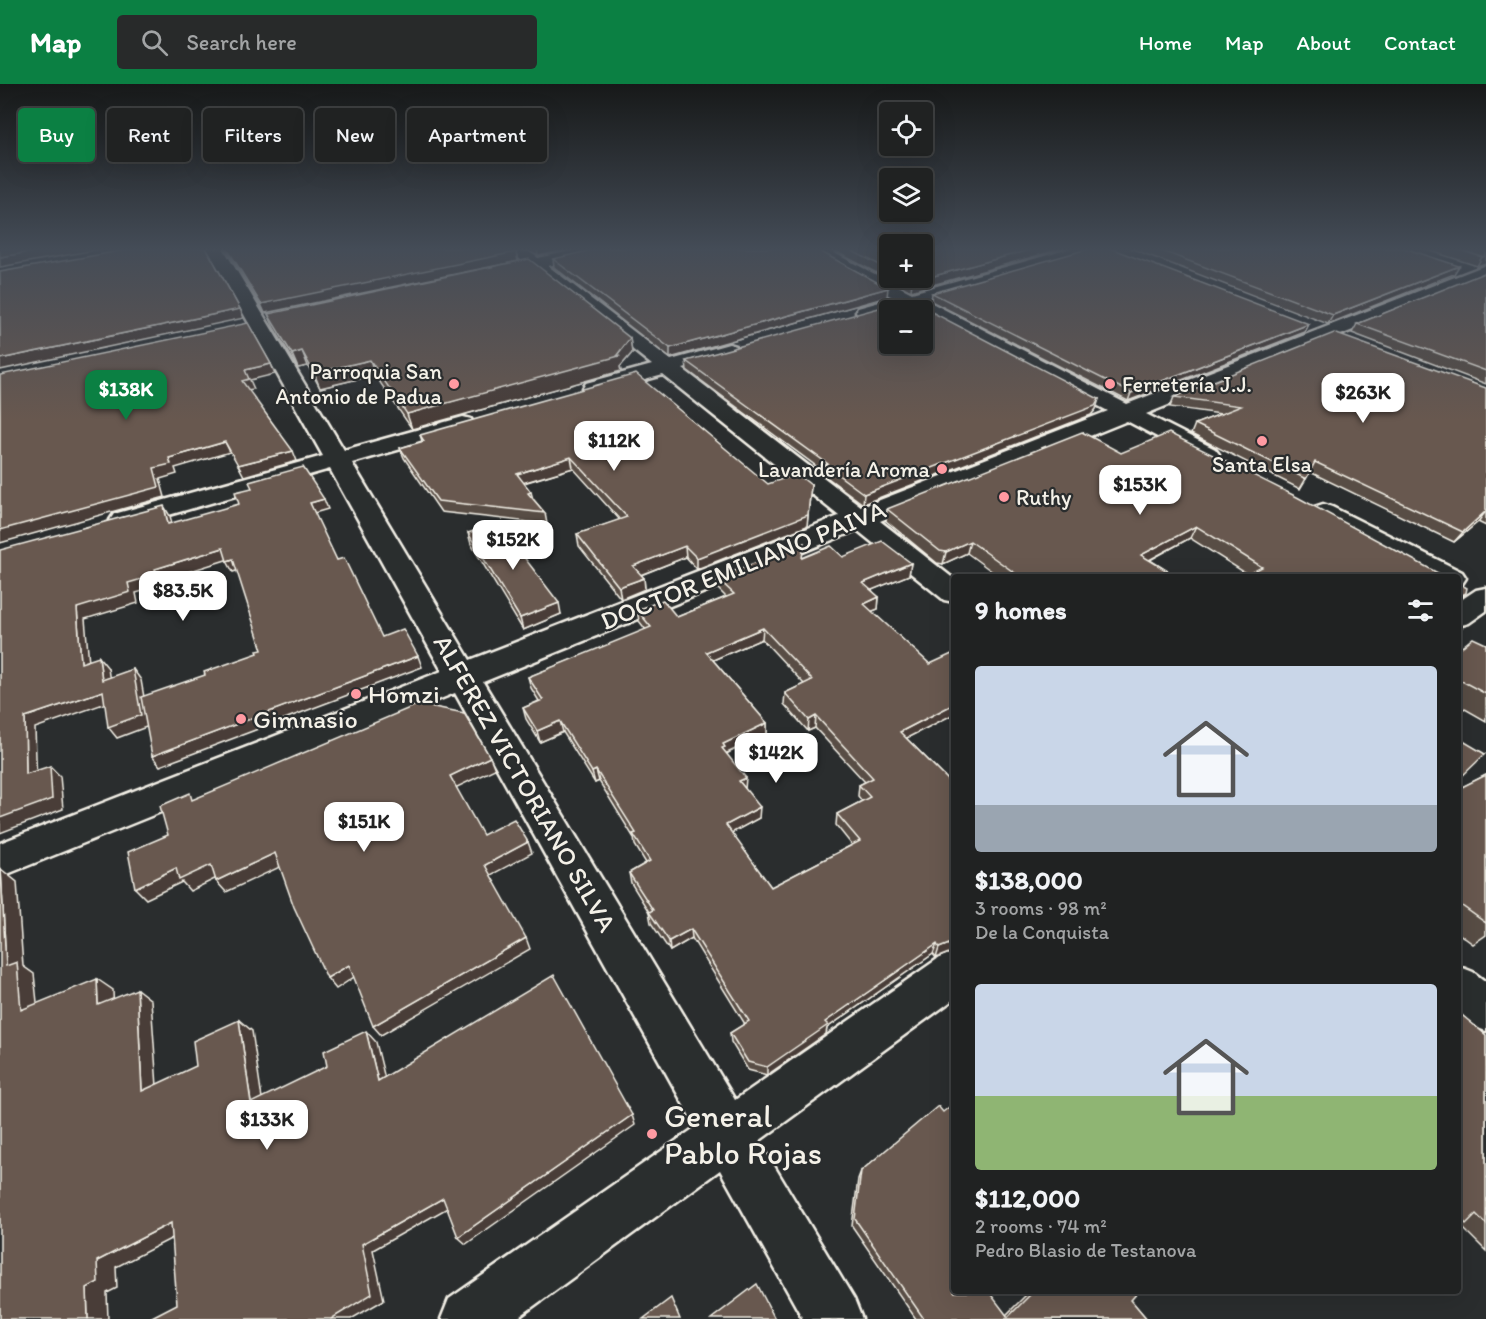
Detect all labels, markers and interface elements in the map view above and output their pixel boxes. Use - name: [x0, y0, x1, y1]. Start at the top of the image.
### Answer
- search box: [117, 15, 537, 69]
- text: Map: [30, 25, 81, 59]
- icon: search: [138, 26, 171, 59]
- text: Search here: [186, 29, 297, 56]
- text: Home: [1139, 30, 1192, 55]
- text: Map: [1225, 30, 1264, 55]
- text: About: [1297, 30, 1351, 55]
- text: Contact: [1384, 30, 1456, 55]
- map controls: [879, 102, 933, 354]
- button: locate: [879, 102, 933, 156]
- chip: Buy: [18, 108, 95, 162]
- chip: Rent: [107, 108, 191, 162]
- chip: Filters: [203, 108, 303, 162]
- chip: New: [315, 108, 395, 162]
- chip: Apartment: [407, 108, 547, 162]
- button: layers: [879, 168, 933, 222]
- button: +: [879, 234, 933, 288]
- button: −: [879, 300, 933, 354]
- place label: Parroquia San Antonio de Padua: [275, 358, 443, 410]
- pin: $138K: [84, 370, 168, 421]
- place label: Ferretería J.J.: [1122, 371, 1252, 398]
- pin: $263K: [1321, 373, 1405, 424]
- text: $138K: [99, 377, 153, 401]
- marker: Parroquia San Antonio de Padua: [447, 377, 461, 391]
- marker: Ferretería J.J.: [1103, 377, 1117, 391]
- text: $263K: [1336, 380, 1390, 404]
- pin: $112K: [572, 421, 656, 472]
- text: $112K: [588, 428, 640, 452]
- marker: Santa Elsa: [1255, 434, 1269, 448]
- place label: Santa Elsa: [1212, 451, 1312, 478]
- place label: Lavandería Aroma: [758, 456, 931, 483]
- marker: Lavandería Aroma: [935, 462, 949, 476]
- pin: $153K: [1098, 465, 1182, 516]
- text: $153K: [1113, 472, 1167, 496]
- place label: Ruthy: [1016, 484, 1072, 511]
- marker: Ruthy: [997, 490, 1011, 504]
- street label: DOCTOR EMILIANO PAIVA: [596, 493, 891, 637]
- pin: $152K: [471, 520, 555, 571]
- text: $152K: [486, 527, 540, 551]
- pin: $83.5K: [134, 571, 232, 622]
- text: $83.5K: [153, 578, 213, 602]
- text: 9 homes: [975, 594, 1067, 626]
- icon: filters: [1404, 594, 1437, 627]
- street label: ALFEREZ VICTORIANO SILVA: [427, 629, 624, 938]
- place label: Homzi: [368, 678, 440, 710]
- marker: Homzi: [349, 687, 363, 701]
- place label: Gimnasio: [253, 703, 358, 735]
- icon: home: [1152, 705, 1260, 813]
- marker: Gimnasio: [234, 712, 248, 726]
- pin: $142K: [734, 733, 818, 784]
- text: $142K: [749, 740, 803, 764]
- pin: $151K: [322, 802, 406, 853]
- text: $151K: [338, 809, 390, 833]
- text: $138,000: [975, 864, 1083, 896]
- text: 3 rooms · 98 m²: [975, 896, 1107, 920]
- text: De la Conquista: [975, 920, 1109, 944]
- icon: home: [1152, 1023, 1260, 1131]
- place label: General Pablo Rojas: [664, 1097, 822, 1172]
- pin: $133K: [225, 1100, 309, 1151]
- text: $133K: [240, 1107, 294, 1131]
- marker: General Pablo Rojas: [645, 1127, 659, 1141]
- text: $112,000: [975, 1182, 1080, 1214]
- text: 2 rooms · 74 m²: [975, 1214, 1107, 1238]
- text: Pedro Blasio de Testanova: [975, 1238, 1196, 1262]

